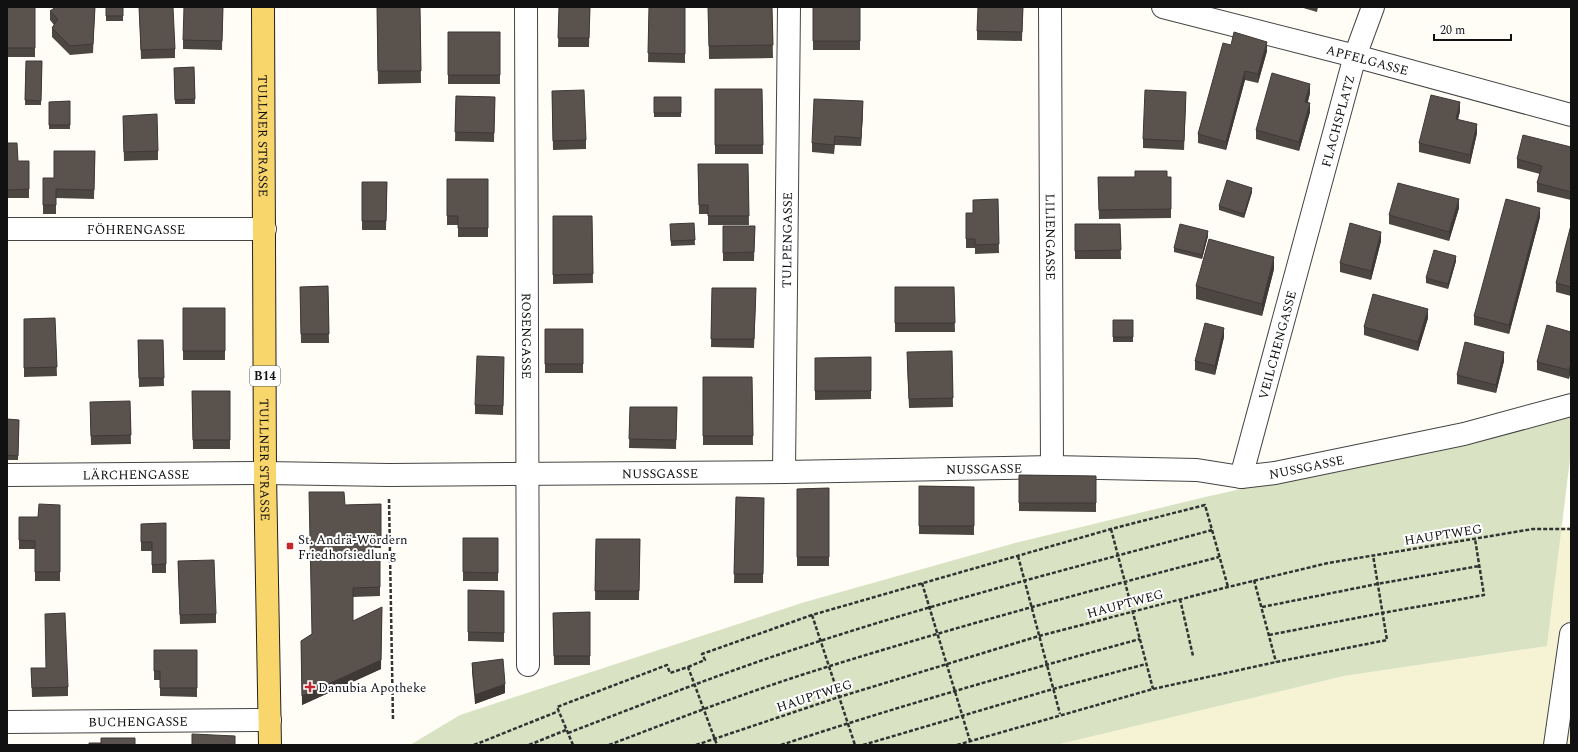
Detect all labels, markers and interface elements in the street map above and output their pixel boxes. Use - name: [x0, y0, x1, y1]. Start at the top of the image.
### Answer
- scale bar: [1434, 16, 1511, 42]
- text: 20 m: [1440, 21, 1465, 40]
- street label: APFELGASSE: [1324, 40, 1411, 81]
- street label: FLACHSPLATZ: [1316, 73, 1360, 170]
- street label: TULLNER STRASSE: [252, 75, 273, 197]
- street label: TULPENGASSE: [777, 192, 798, 288]
- street label: LILIENGASSE: [1040, 193, 1060, 281]
- street label: FÖHRENGASSE: [87, 220, 185, 240]
- street label: VEILCHENGASSE: [1253, 288, 1302, 402]
- street label: ROSENGASSE: [516, 293, 536, 379]
- road number: B14: [250, 366, 280, 386]
- street label: TULLNER STRASSE: [254, 399, 275, 521]
- street label: NUSSGASSE: [1268, 450, 1346, 485]
- street label: NUSSGASSE: [946, 459, 1022, 480]
- street label: NUSSGASSE: [622, 464, 698, 484]
- street label: LÄRCHENGASSE: [82, 465, 190, 485]
- street label: HAUPTWEG: [1403, 519, 1484, 551]
- place label: St. Andrä-Wördern Friedhofsiedlung: [298, 530, 408, 565]
- marker: St. Andrä-Wördern Friedhofsiedlung: [285, 541, 295, 551]
- street label: HAUPTWEG: [1085, 584, 1166, 624]
- street label: HAUPTWEG: [774, 674, 855, 718]
- place label: Danubia Apotheke: [318, 678, 426, 698]
- marker: Danubia Apotheke: [305, 682, 315, 692]
- street label: BUCHENGASSE: [88, 712, 188, 732]

